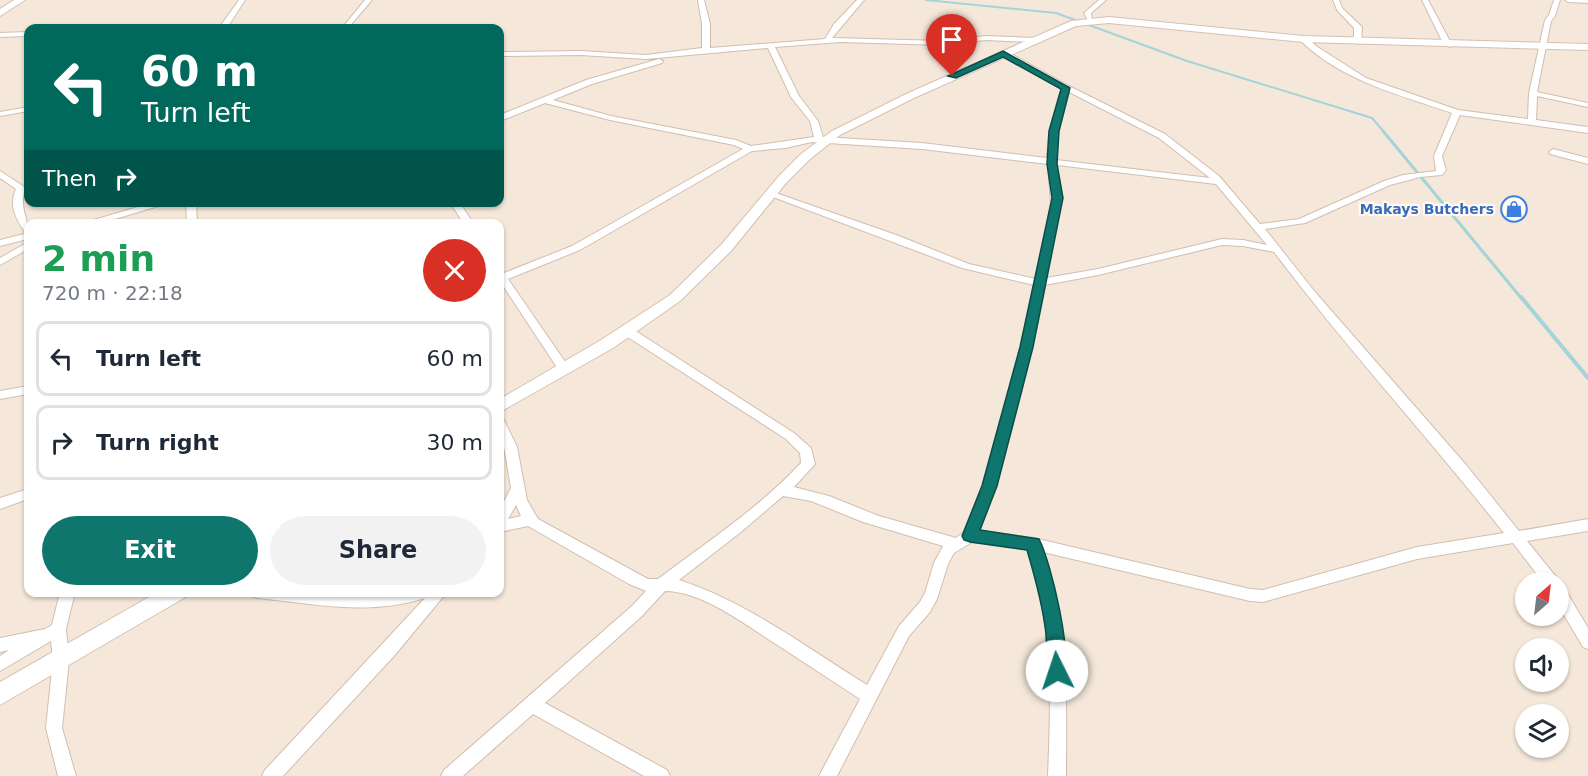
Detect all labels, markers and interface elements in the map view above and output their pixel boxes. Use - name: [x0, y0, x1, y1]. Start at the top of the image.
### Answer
- pin: [926, 14, 977, 76]
- icon: arrive: [935, 23, 968, 56]
- text: 60 m: [141, 47, 258, 96]
- icon: left: [42, 48, 120, 126]
- text: Turn left: [141, 97, 251, 128]
- icon: right: [109, 162, 142, 195]
- text: Then: [42, 166, 97, 191]
- shop icon: Makays Butchers: [1499, 194, 1529, 224]
- place label: Makays Butchers: [1360, 201, 1494, 217]
- text: 2 min: [42, 238, 155, 279]
- button: close: [423, 239, 486, 302]
- text: 720 m · 22:18: [42, 281, 183, 305]
- icon: left: [45, 342, 78, 375]
- text: Turn left: [96, 346, 201, 371]
- text: 60 m: [427, 346, 483, 371]
- icon: right: [45, 426, 78, 459]
- text: Turn right: [96, 430, 219, 455]
- text: 30 m: [427, 430, 483, 455]
- button: Exit: [42, 516, 258, 585]
- button: Share: [270, 516, 486, 585]
- north arrow: [1515, 572, 1569, 626]
- map controls: [1515, 572, 1569, 758]
- button: sound: [1515, 638, 1569, 692]
- position arrow: [1025, 639, 1089, 703]
- button: layers: [1515, 704, 1569, 758]

